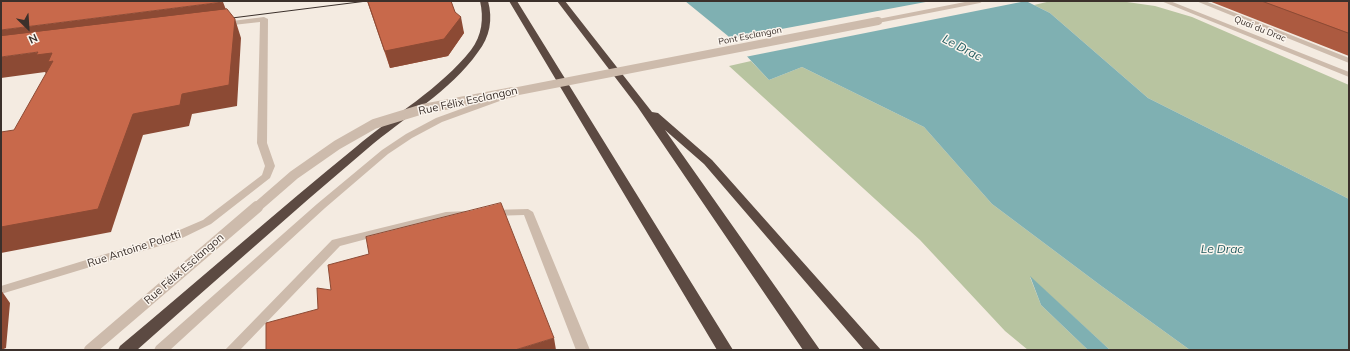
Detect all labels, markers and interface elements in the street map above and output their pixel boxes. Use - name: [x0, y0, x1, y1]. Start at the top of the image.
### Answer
- north arrow: [8, 8, 48, 48]
- street label: Quai du Drac: [1233, 14, 1287, 44]
- street label: Pont Esclangon: [717, 25, 783, 47]
- text: N: [26, 31, 40, 47]
- water label: Le Drac: [940, 32, 984, 64]
- street label: Rue Félix Esclangon: [417, 84, 519, 118]
- street label: Rue Antoine Polotti: [86, 228, 182, 270]
- street label: Rue Félix Esclangon: [142, 231, 226, 307]
- water label: Le Drac: [1201, 242, 1243, 256]

